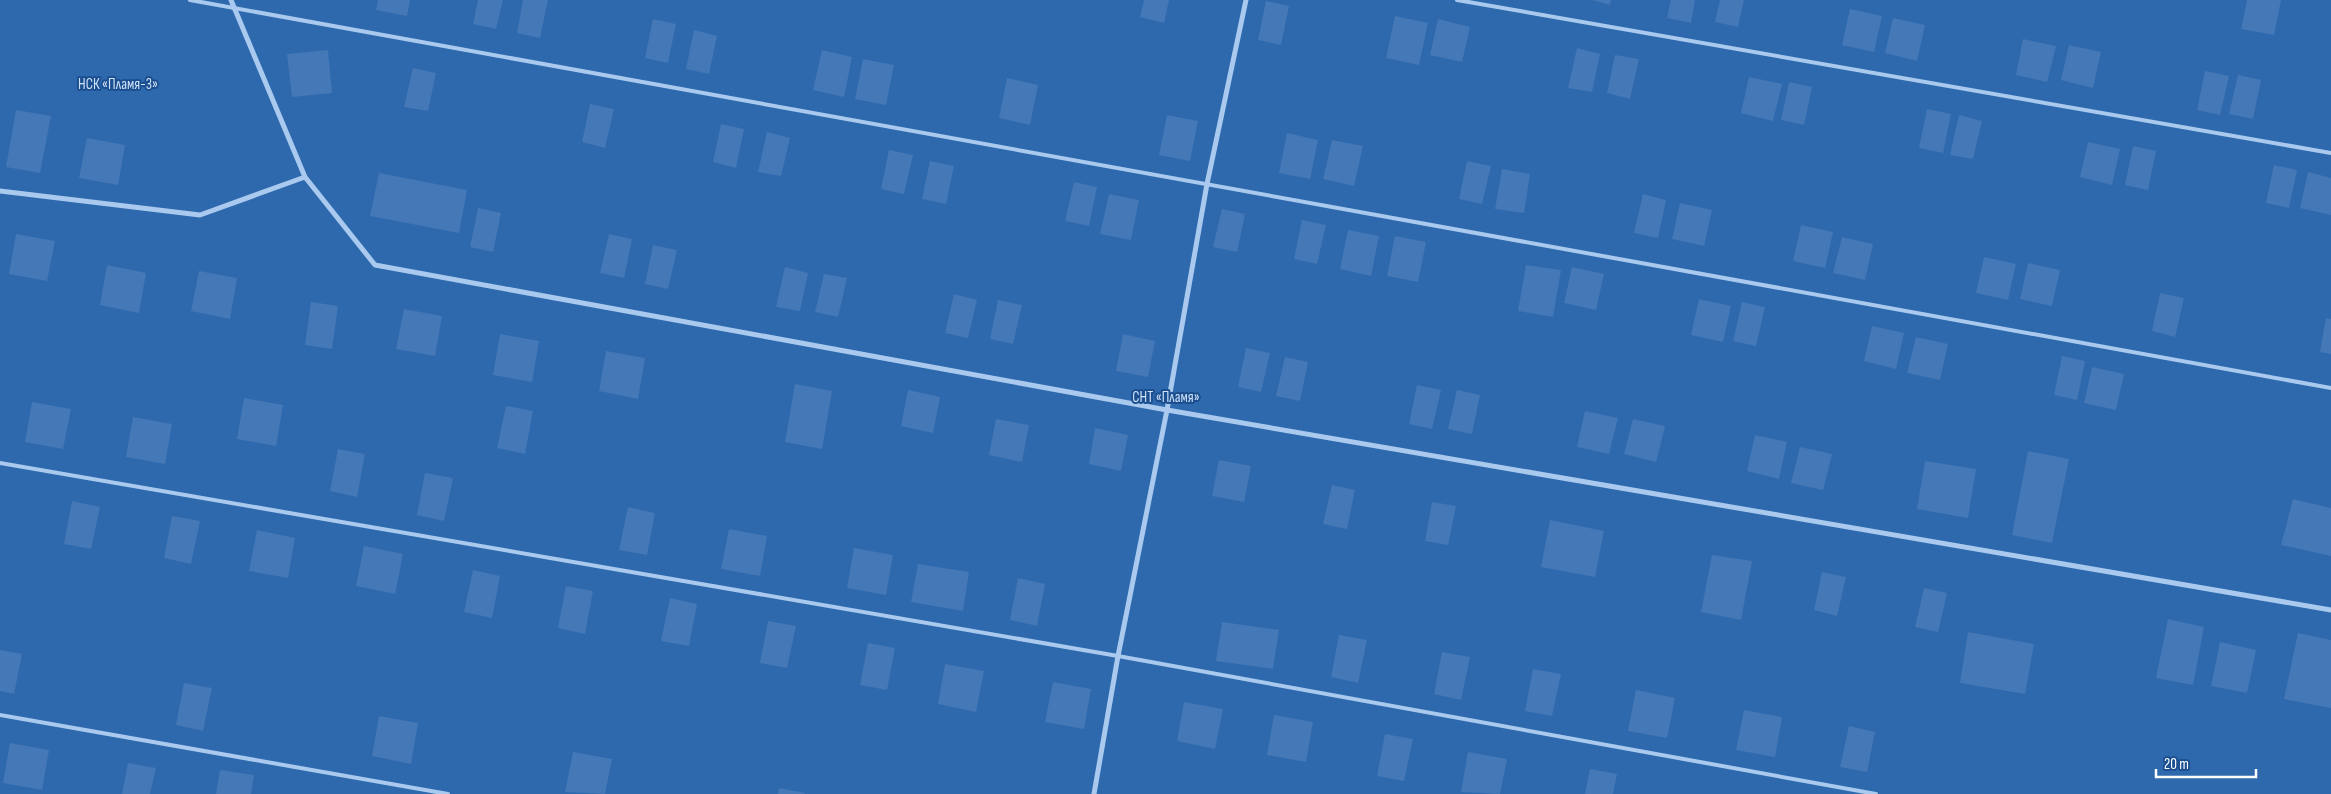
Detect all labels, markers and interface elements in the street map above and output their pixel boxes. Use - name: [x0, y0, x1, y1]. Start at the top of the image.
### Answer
- park label: НСК «Пламя-3»: [78, 75, 158, 94]
- park label: СНТ «Пламя»: [1132, 388, 1200, 407]
- scale bar: [2156, 746, 2256, 778]
- text: 20 m: [2164, 755, 2189, 774]

